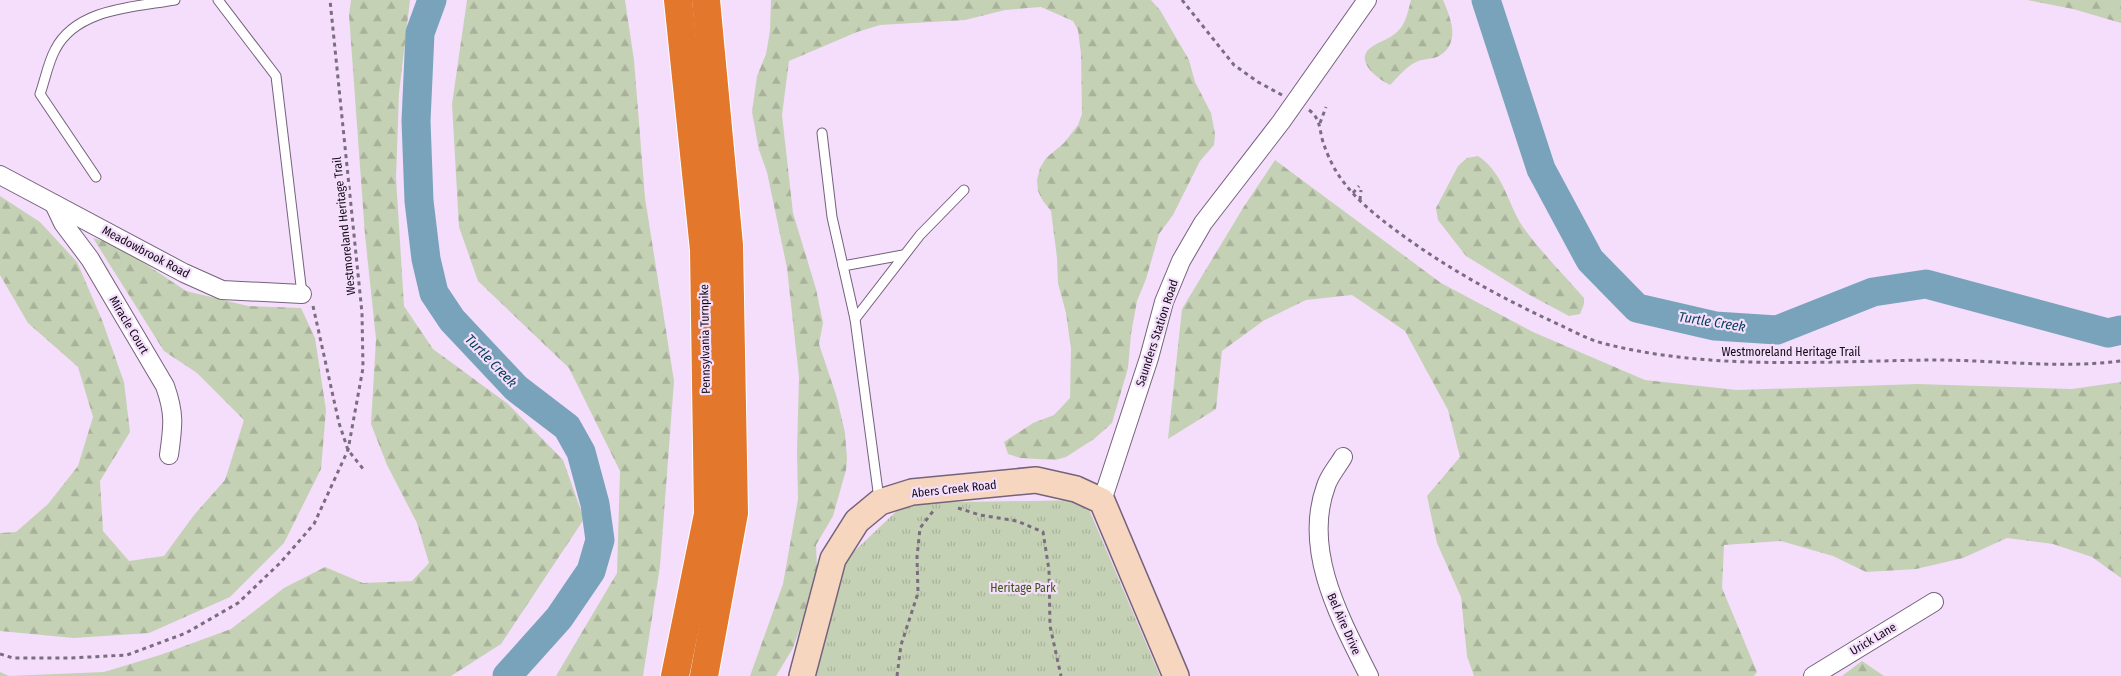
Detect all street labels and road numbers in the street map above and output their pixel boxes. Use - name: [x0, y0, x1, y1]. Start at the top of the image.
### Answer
- street label: Westmoreland Heritage Trail: [330, 156, 358, 296]
- street label: Meadowbrook Road: [100, 223, 192, 281]
- street label: Saunders Station Road: [1133, 278, 1181, 388]
- street label: Pennsylvania Turnpike: [697, 284, 713, 394]
- street label: Miracle Court: [106, 294, 152, 356]
- street label: Westmoreland Heritage Trail: [1721, 345, 1861, 359]
- street label: Abers Creek Road: [911, 478, 997, 500]
- street label: Bel Aire Drive: [1324, 591, 1364, 657]
- street label: Urick Lane: [1847, 620, 1899, 658]

